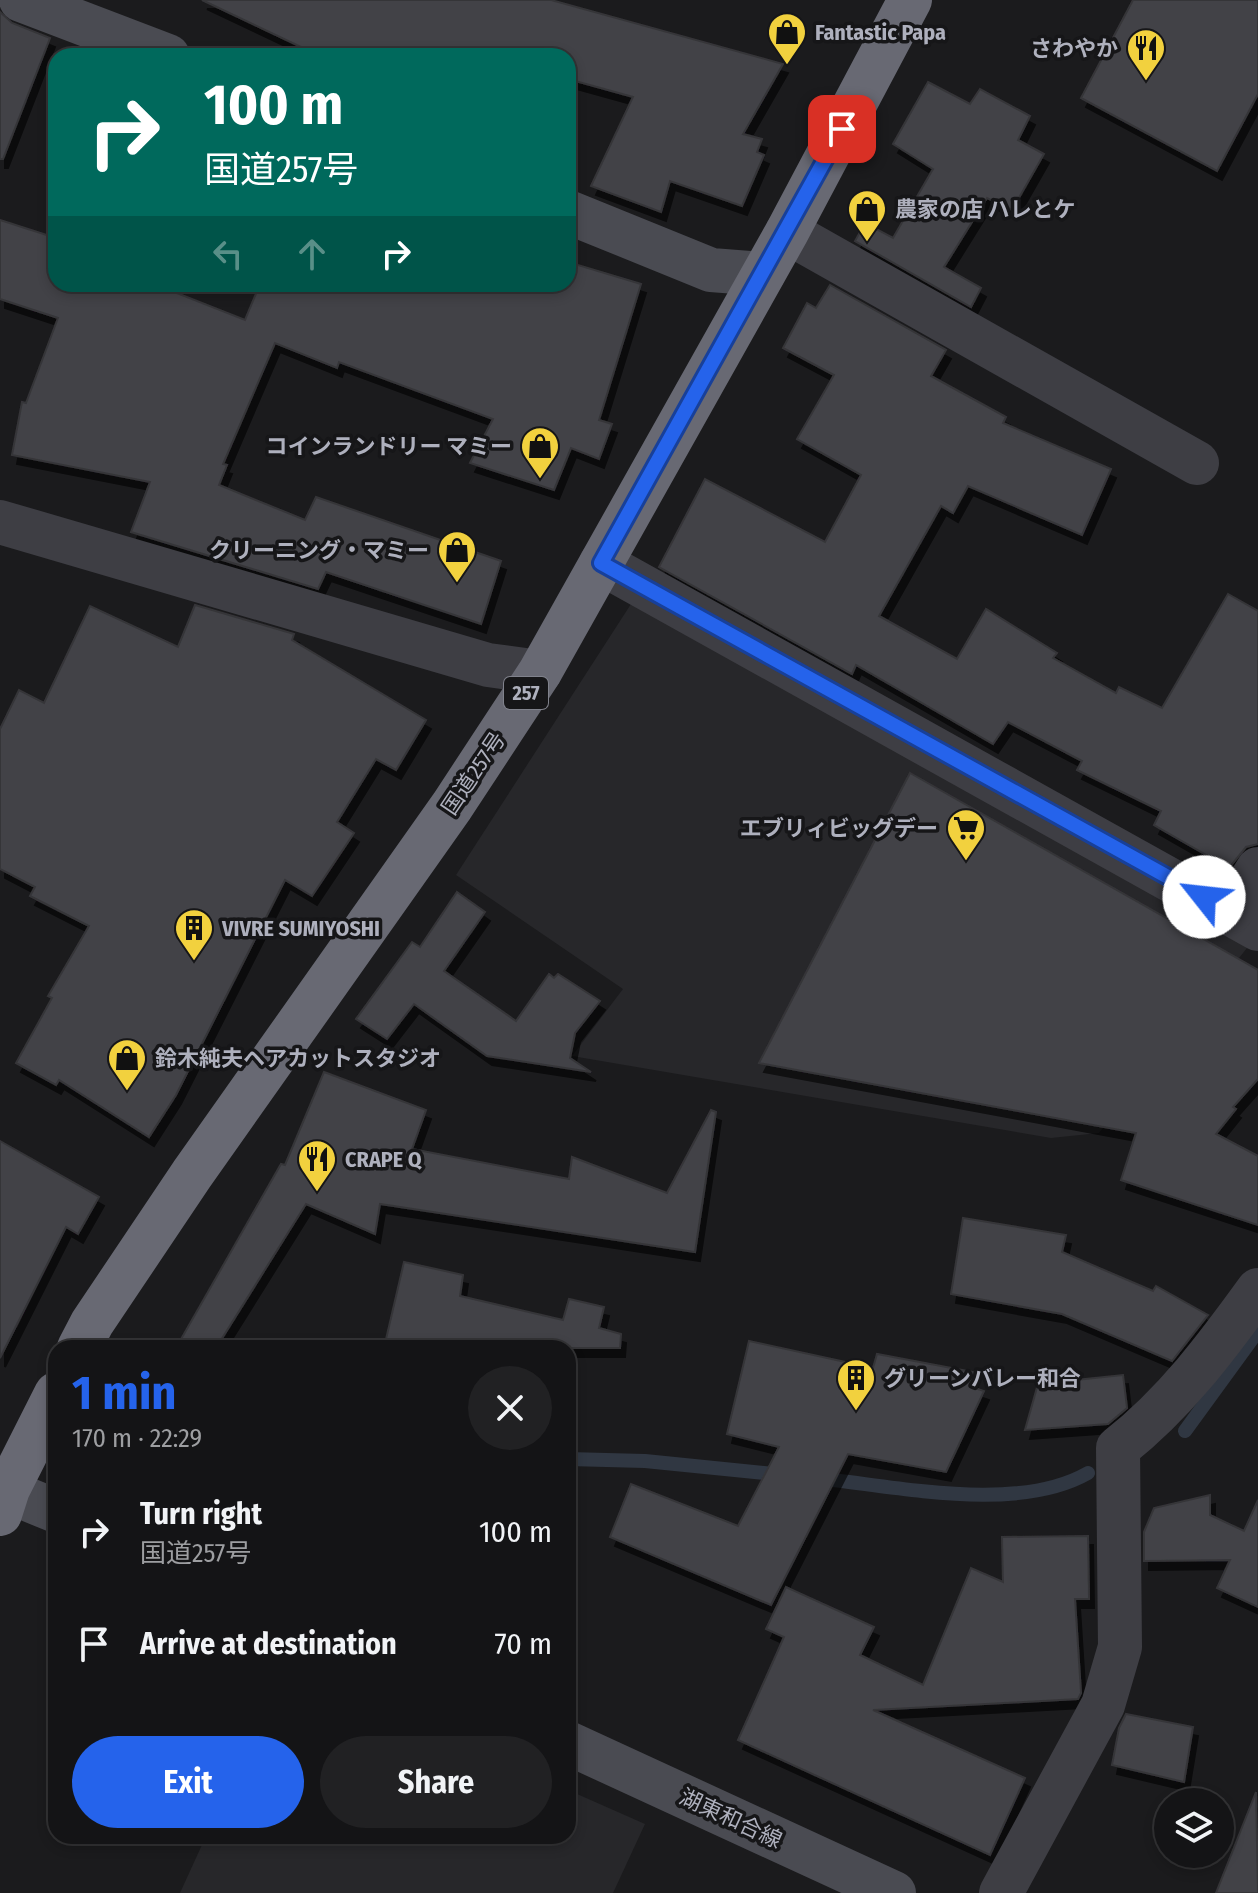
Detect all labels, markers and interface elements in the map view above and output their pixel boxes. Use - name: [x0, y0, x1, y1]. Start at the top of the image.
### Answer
- shop icon: Fantastic Papa: [766, 11, 808, 66]
- place label: Fantastic Papa: [815, 19, 946, 46]
- restaurant icon: さわやか: [1125, 27, 1167, 82]
- place label: さわやか: [1030, 35, 1118, 62]
- text: 100 m: [204, 72, 343, 139]
- icon: right: [72, 80, 176, 184]
- pin: [808, 95, 876, 163]
- icon: arrive: [820, 107, 864, 151]
- text: 国道257号: [204, 148, 358, 192]
- shop icon: 農家の店 ハレとケ: [846, 188, 888, 243]
- place label: 農家の店 ハレとケ: [895, 196, 1076, 223]
- icon: left: [206, 232, 250, 276]
- icon: ahead: [290, 232, 334, 276]
- icon: right: [374, 232, 418, 276]
- shop icon: コインランドリー マミー: [519, 425, 561, 480]
- place label: コインランドリー マミー: [265, 433, 512, 460]
- shop icon: クリーニング・マミー: [436, 529, 478, 584]
- place label: クリーニング・マミー: [209, 537, 429, 564]
- road number: 257: [504, 677, 548, 709]
- street label: 国道257号: [436, 727, 511, 820]
- supermarket icon: エブリィビッグデー: [945, 807, 987, 862]
- place label: エブリィビッグデー: [740, 815, 938, 842]
- position arrow: [1162, 855, 1246, 939]
- building icon: VIVRE SUMIYOSHI: [173, 907, 215, 962]
- place label: VIVRE SUMIYOSHI: [221, 915, 380, 942]
- shop icon: 鈴木純夫ヘアカットスタジオ: [106, 1037, 148, 1092]
- place label: 鈴木純夫ヘアカットスタジオ: [155, 1045, 441, 1072]
- restaurant icon: CRAPE Q: [296, 1138, 338, 1193]
- place label: CRAPE Q: [345, 1146, 423, 1173]
- building icon: グリーンバレー和合: [835, 1357, 877, 1412]
- text: 1 min: [72, 1364, 177, 1422]
- place label: グリーンバレー和合: [884, 1365, 1081, 1392]
- button: close: [468, 1366, 552, 1450]
- text: 170 m · 22:29: [72, 1423, 202, 1454]
- text: Turn right: [140, 1496, 262, 1532]
- icon: right: [72, 1510, 116, 1554]
- text: 100 m: [479, 1514, 552, 1550]
- text: 国道257号: [140, 1538, 251, 1569]
- icon: arrive: [72, 1622, 116, 1666]
- text: Arrive at destination: [140, 1626, 397, 1662]
- text: 70 m: [494, 1626, 552, 1662]
- button: Exit: [72, 1736, 304, 1828]
- button: Share: [320, 1736, 552, 1828]
- street label: 湖東和合線: [675, 1783, 786, 1854]
- map controls: [1154, 1788, 1234, 1868]
- button: layers: [1154, 1788, 1234, 1868]

